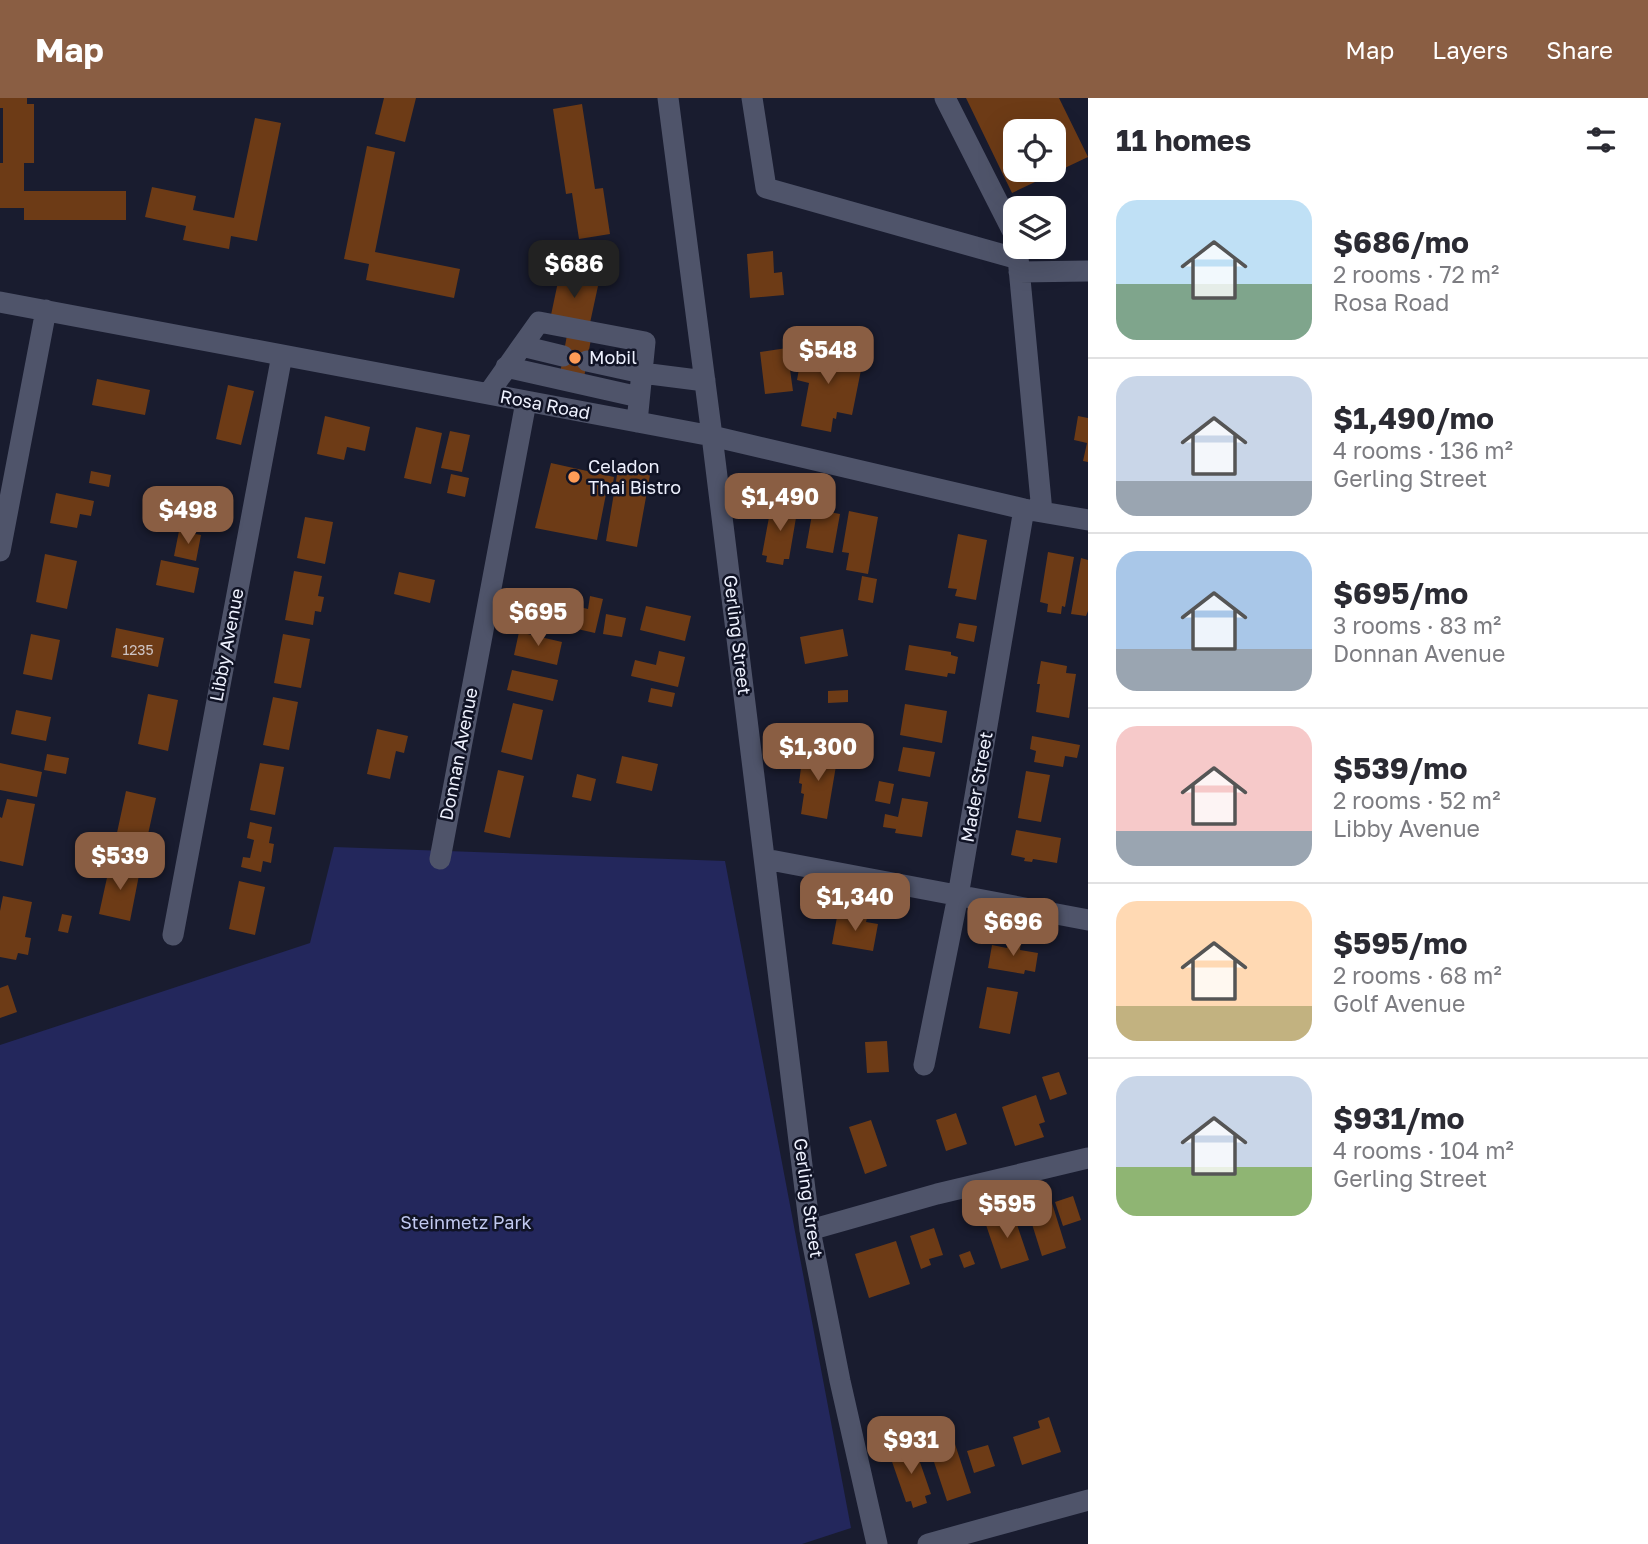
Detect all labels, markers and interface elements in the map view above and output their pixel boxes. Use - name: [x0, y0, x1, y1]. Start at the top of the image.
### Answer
- text: Map: [35, 30, 104, 69]
- text: Map: [1345, 35, 1394, 64]
- text: Layers: [1432, 35, 1508, 64]
- text: Share: [1546, 35, 1613, 64]
- map controls: [1003, 119, 1066, 259]
- button: locate: [1003, 119, 1066, 182]
- icon: filters: [1582, 121, 1620, 159]
- text: 11 homes: [1116, 122, 1251, 158]
- button: layers: [1003, 196, 1066, 259]
- text: $686/mo: [1333, 224, 1469, 260]
- icon: home: [1172, 228, 1256, 312]
- pin: $686: [533, 240, 615, 300]
- text: $686: [544, 249, 604, 277]
- text: 2 rooms · 72 m²: [1333, 260, 1499, 288]
- text: Rosa Road: [1333, 288, 1450, 316]
- pin: $548: [787, 327, 869, 386]
- text: $548: [799, 335, 857, 363]
- place label: Mobil: [589, 346, 637, 368]
- marker: Mobil: [567, 350, 583, 366]
- street label: Rosa Road: [498, 385, 592, 424]
- text: $1,490/mo: [1333, 400, 1494, 436]
- icon: home: [1172, 404, 1256, 488]
- text: 4 rooms · 136 m²: [1333, 436, 1513, 464]
- place label: Celadon Thai Bistro: [588, 455, 681, 498]
- text: Gerling Street: [1333, 464, 1487, 492]
- marker: Celadon Thai Bistro: [566, 469, 582, 485]
- pin: $1,490: [723, 474, 837, 533]
- text: $1,490: [741, 482, 819, 510]
- pin: $498: [147, 486, 229, 546]
- text: $498: [158, 495, 218, 523]
- street label: Gerling Street: [720, 574, 756, 696]
- text: $695/mo: [1333, 575, 1468, 611]
- icon: home: [1172, 579, 1256, 663]
- street label: Libby Avenue: [204, 586, 248, 703]
- pin: $695: [497, 588, 579, 648]
- text: $695: [509, 597, 567, 625]
- text: 3 rooms · 83 m²: [1333, 611, 1501, 639]
- text: Donnan Avenue: [1333, 639, 1505, 667]
- house number: 1235: [122, 641, 154, 658]
- street label: Donnan Avenue: [434, 686, 482, 822]
- pin: $1,300: [761, 724, 875, 783]
- street label: Mader Street: [955, 730, 997, 844]
- text: $1,300: [779, 732, 857, 760]
- text: $539/mo: [1333, 750, 1467, 786]
- icon: home: [1172, 754, 1256, 838]
- text: 2 rooms · 52 m²: [1333, 786, 1500, 814]
- text: Libby Avenue: [1333, 814, 1480, 842]
- pin: $539: [79, 832, 161, 892]
- text: $539: [91, 841, 149, 869]
- pin: $1,340: [798, 874, 912, 933]
- text: $1,340: [816, 882, 894, 910]
- pin: $696: [972, 898, 1054, 958]
- text: $696: [983, 907, 1043, 935]
- text: $595/mo: [1333, 925, 1467, 961]
- icon: home: [1172, 929, 1256, 1013]
- text: 2 rooms · 68 m²: [1333, 961, 1502, 989]
- text: Golf Avenue: [1333, 989, 1465, 1017]
- text: $931/mo: [1333, 1100, 1465, 1136]
- icon: home: [1172, 1104, 1256, 1188]
- text: 4 rooms · 104 m²: [1333, 1136, 1514, 1164]
- street label: Gerling Street: [790, 1137, 828, 1259]
- text: Gerling Street: [1333, 1164, 1487, 1192]
- pin: $595: [966, 1180, 1048, 1240]
- text: $595: [978, 1189, 1036, 1217]
- park label: Steinmetz Park: [400, 1211, 532, 1233]
- pin: $931: [870, 1416, 952, 1476]
- text: $931: [883, 1425, 939, 1453]

